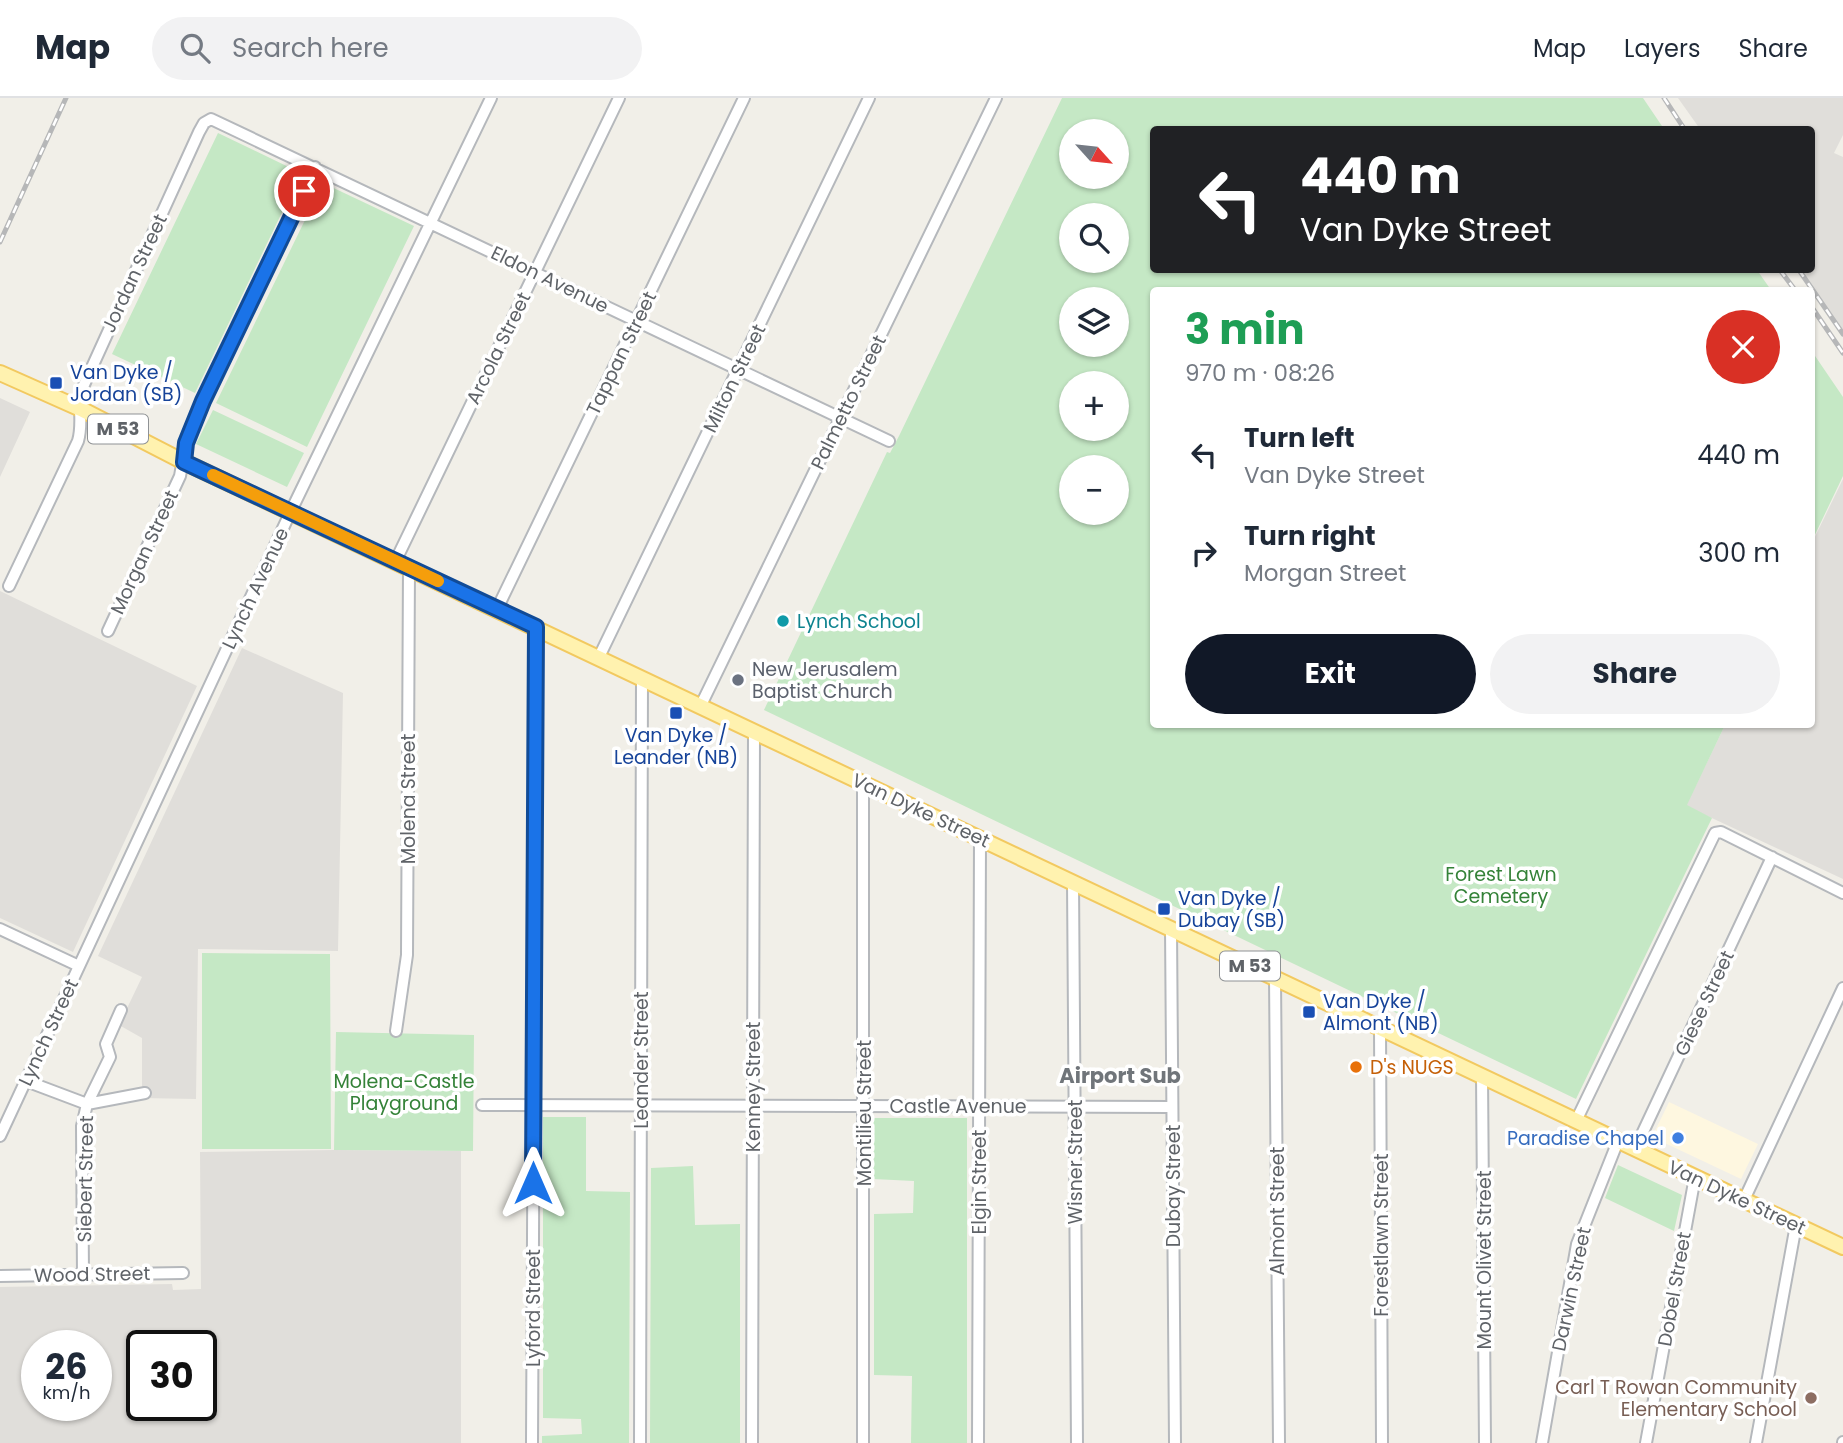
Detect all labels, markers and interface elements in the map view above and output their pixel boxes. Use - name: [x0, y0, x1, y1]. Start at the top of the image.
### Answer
- search box: [152, 17, 642, 80]
- text: Map: [35, 24, 110, 71]
- icon: search: [176, 29, 214, 67]
- text: Search here: [232, 30, 389, 66]
- text: Map: [1533, 32, 1586, 65]
- text: Layers: [1624, 32, 1700, 65]
- text: Share: [1738, 32, 1808, 65]
- north arrow: [1059, 119, 1129, 189]
- map controls: [1059, 119, 1129, 525]
- text: 440 m: [1300, 142, 1461, 210]
- icon: left: [1185, 154, 1276, 245]
- pin: [274, 161, 334, 221]
- icon: arrive: [285, 172, 323, 210]
- button: search: [1059, 203, 1129, 273]
- text: Van Dyke Street: [1300, 207, 1552, 252]
- street label: Jordan Street: [95, 209, 174, 337]
- street label: Eldon Avenue: [486, 239, 613, 320]
- street label: Arcola Street: [460, 287, 537, 409]
- street label: Tappan Street: [580, 287, 663, 420]
- button: layers: [1059, 287, 1129, 357]
- text: 3 min: [1185, 300, 1305, 359]
- button: close: [1706, 310, 1780, 384]
- street label: Milton Street: [697, 319, 772, 437]
- street label: Palmetto Street: [804, 330, 893, 474]
- text: 970 m · 08:26: [1185, 357, 1335, 389]
- place label: Van Dyke / Jordan (SB): [70, 359, 182, 408]
- button: +: [1059, 371, 1129, 441]
- marker: Van Dyke / Jordan (SB): [48, 375, 64, 391]
- road number: M 53: [88, 414, 148, 444]
- text: Turn left: [1244, 420, 1355, 456]
- icon: left: [1185, 436, 1223, 474]
- text: 440 m: [1697, 437, 1780, 473]
- button: −: [1059, 455, 1129, 525]
- text: Van Dyke Street: [1244, 459, 1425, 491]
- street label: Morgan Street: [104, 486, 185, 619]
- text: Turn right: [1244, 518, 1376, 554]
- street label: Lynch Avenue: [215, 523, 295, 653]
- icon: right: [1185, 534, 1223, 572]
- text: 300 m: [1698, 535, 1780, 571]
- text: Morgan Street: [1244, 557, 1406, 589]
- place label: Lynch School: [797, 608, 921, 635]
- marker: Lynch School: [775, 613, 791, 629]
- button: Exit: [1185, 634, 1476, 714]
- button: Share: [1490, 634, 1780, 714]
- place label: New Jerusalem Baptist Church: [752, 656, 898, 705]
- marker: New Jerusalem Baptist Church: [730, 672, 746, 688]
- marker: Van Dyke / Leander (NB): [668, 705, 684, 721]
- place label: Van Dyke / Leander (NB): [614, 722, 738, 771]
- street label: Molena Street: [395, 734, 422, 864]
- street label: Van Dyke Street: [847, 767, 994, 854]
- park label: Forest Lawn Cemetery: [1445, 861, 1557, 910]
- place label: Van Dyke / Dubay (SB): [1178, 885, 1285, 934]
- marker: Van Dyke / Dubay (SB): [1156, 901, 1172, 917]
- street label: Giese Street: [1668, 946, 1741, 1060]
- road number: M 53: [1220, 952, 1280, 980]
- street label: Lynch Street: [12, 974, 85, 1090]
- place label: Van Dyke / Almont (NB): [1323, 988, 1439, 1037]
- street label: Leander Street: [628, 991, 655, 1129]
- marker: Van Dyke / Almont (NB): [1301, 1004, 1317, 1020]
- street label: Kenney Street: [740, 1022, 767, 1152]
- street label: Montilieu Street: [851, 1040, 878, 1186]
- place label: D's NUGS: [1370, 1054, 1454, 1081]
- marker: D's NUGS: [1348, 1059, 1364, 1075]
- district label: Airport Sub: [1059, 1061, 1181, 1090]
- park label: Molena-Castle Playground: [333, 1068, 475, 1117]
- street label: Castle Avenue: [889, 1093, 1027, 1120]
- street label: Wisner Street: [1062, 1099, 1089, 1224]
- street label: Siebert Street: [71, 1115, 100, 1243]
- street label: Dubay Street: [1160, 1125, 1187, 1247]
- place label: Paradise Chapel: [1507, 1125, 1664, 1152]
- street label: Elgin Street: [966, 1130, 993, 1234]
- marker: Paradise Chapel: [1670, 1130, 1686, 1146]
- position arrow: [496, 1146, 570, 1220]
- street label: Almont Street: [1264, 1146, 1291, 1276]
- street label: Forestlawn Street: [1368, 1153, 1395, 1317]
- street label: Van Dyke Street: [1663, 1154, 1810, 1241]
- street label: Mount Olivet Street: [1471, 1170, 1498, 1350]
- street label: Darwin Street: [1545, 1224, 1598, 1354]
- street label: Dobel Street: [1651, 1230, 1698, 1348]
- street label: Lyford Street: [520, 1249, 547, 1367]
- street label: Wood Street: [34, 1260, 151, 1289]
- speed limit sign: 30: [126, 1330, 217, 1421]
- text: 26: [45, 1342, 88, 1391]
- place label: Carl T Rowan Community Elementary School: [1555, 1374, 1797, 1423]
- text: km/h: [43, 1380, 90, 1405]
- marker: Carl T Rowan Community Elementary School: [1803, 1390, 1819, 1406]

